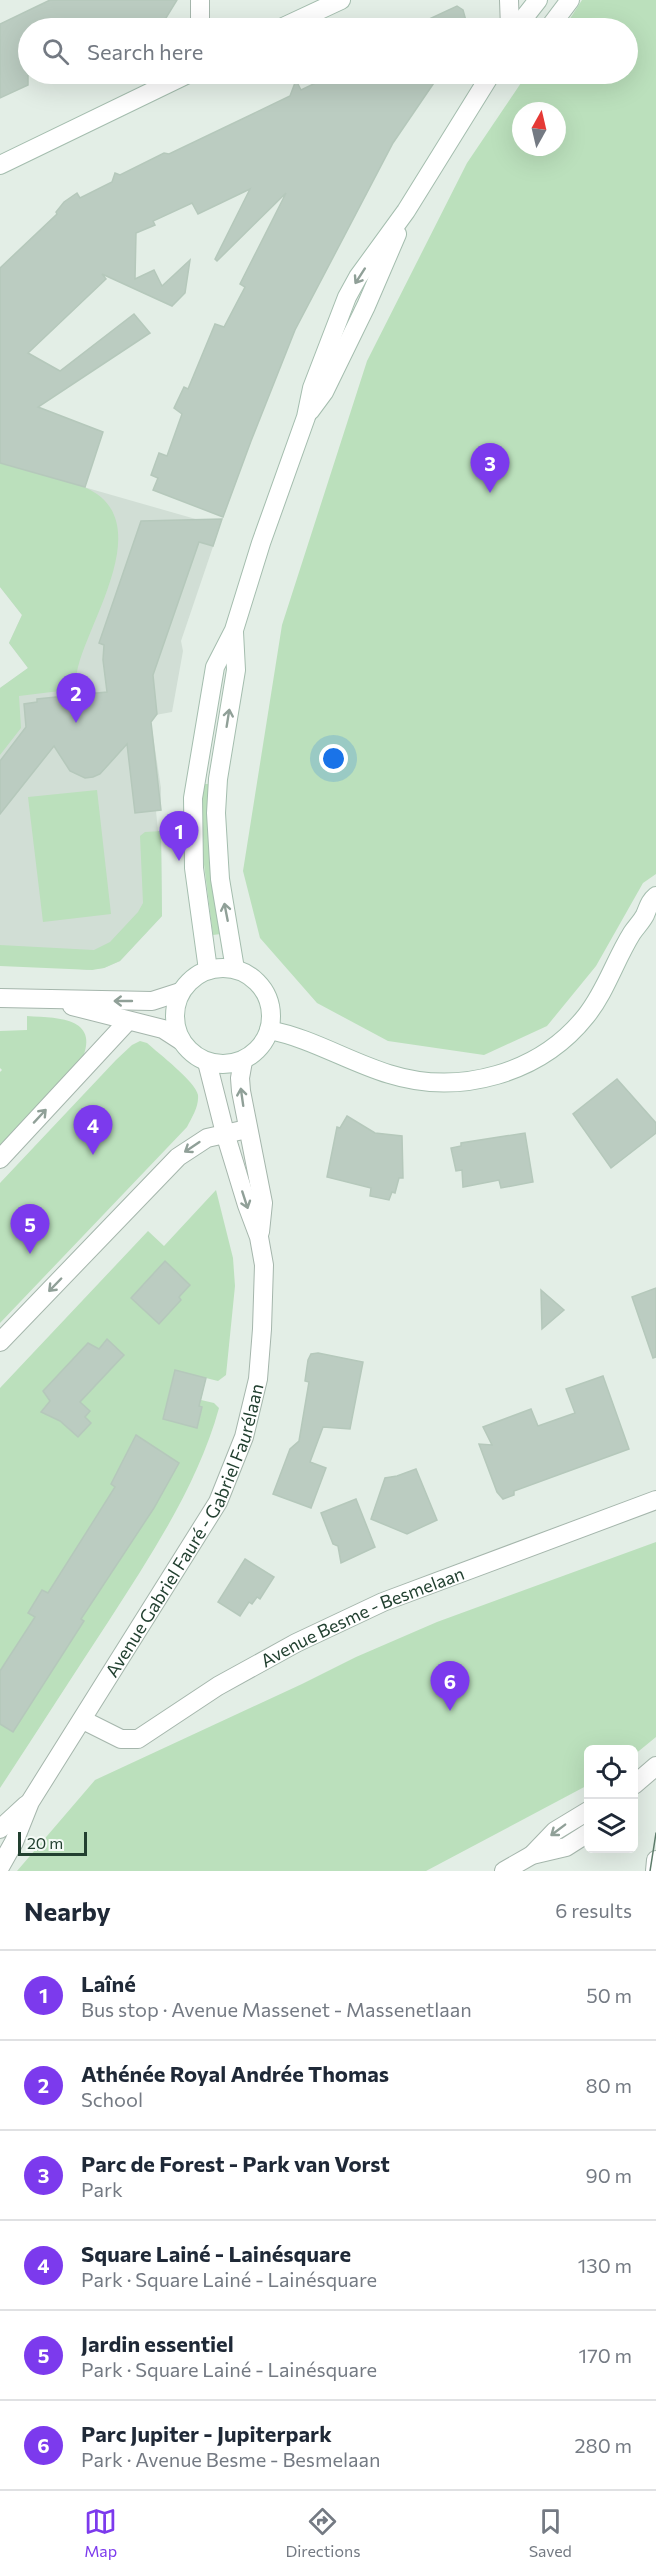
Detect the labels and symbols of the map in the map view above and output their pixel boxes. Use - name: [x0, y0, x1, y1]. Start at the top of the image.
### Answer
- north arrow: [512, 102, 566, 156]
- one-way arrow: [353, 267, 365, 284]
- pin: 3: [470, 444, 510, 493]
- pin: 2: [56, 674, 96, 723]
- one-way arrow: [223, 709, 234, 729]
- your location: [319, 744, 348, 773]
- pin: 1: [160, 812, 198, 861]
- one-way arrow: [220, 902, 231, 922]
- one-way arrow: [113, 995, 133, 1006]
- one-way arrow: [236, 1087, 247, 1107]
- pin: 4: [74, 1106, 112, 1155]
- one-way arrow: [33, 1109, 47, 1124]
- one-way arrow: [184, 1141, 201, 1153]
- one-way arrow: [240, 1190, 251, 1209]
- pin: 5: [10, 1204, 50, 1254]
- one-way arrow: [48, 1277, 62, 1292]
- street label: Avenue Gabriel Fauré - Gabriel Faurélaan: [100, 1381, 268, 1681]
- street label: Avenue Besme - Besmelaan: [257, 1562, 467, 1671]
- pin: 6: [430, 1662, 470, 1711]
- one-way arrow: [550, 1824, 566, 1837]
- scale bar: [18, 1829, 87, 1856]

